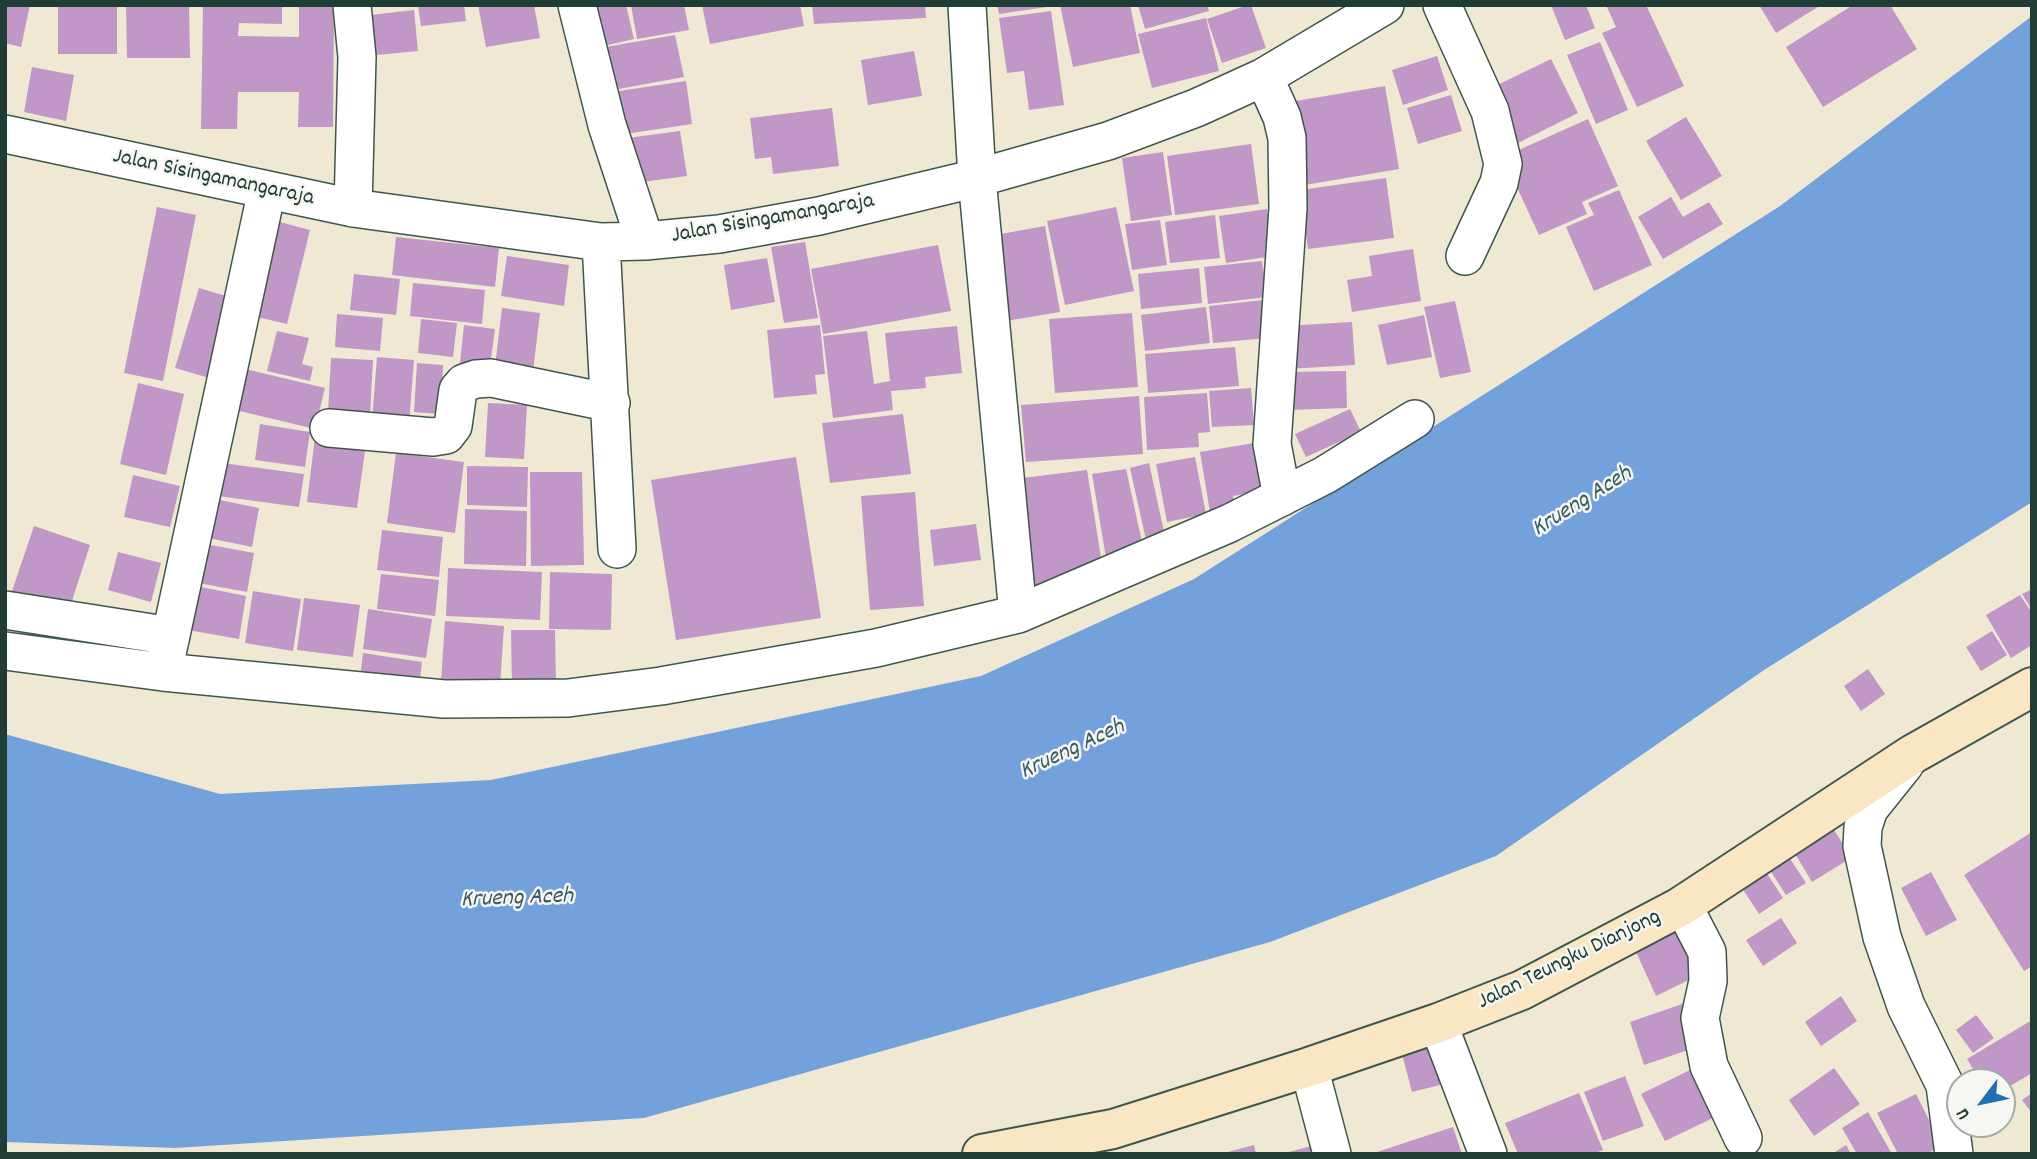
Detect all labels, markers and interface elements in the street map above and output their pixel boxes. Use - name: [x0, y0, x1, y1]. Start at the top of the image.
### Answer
- street label: Jalan Sisingamangaraja: [110, 144, 316, 214]
- street label: Jalan Sisingamangaraja: [670, 189, 876, 251]
- water label: Krueng Aceh: [1528, 461, 1638, 545]
- water label: Krueng Aceh: [1016, 714, 1130, 788]
- water label: Krueng Aceh: [460, 884, 574, 916]
- street label: Jalan Teungku Dianjong: [1474, 905, 1666, 1017]
- north arrow: [1946, 1068, 2016, 1138]
- text: U: [1951, 1102, 1978, 1124]

